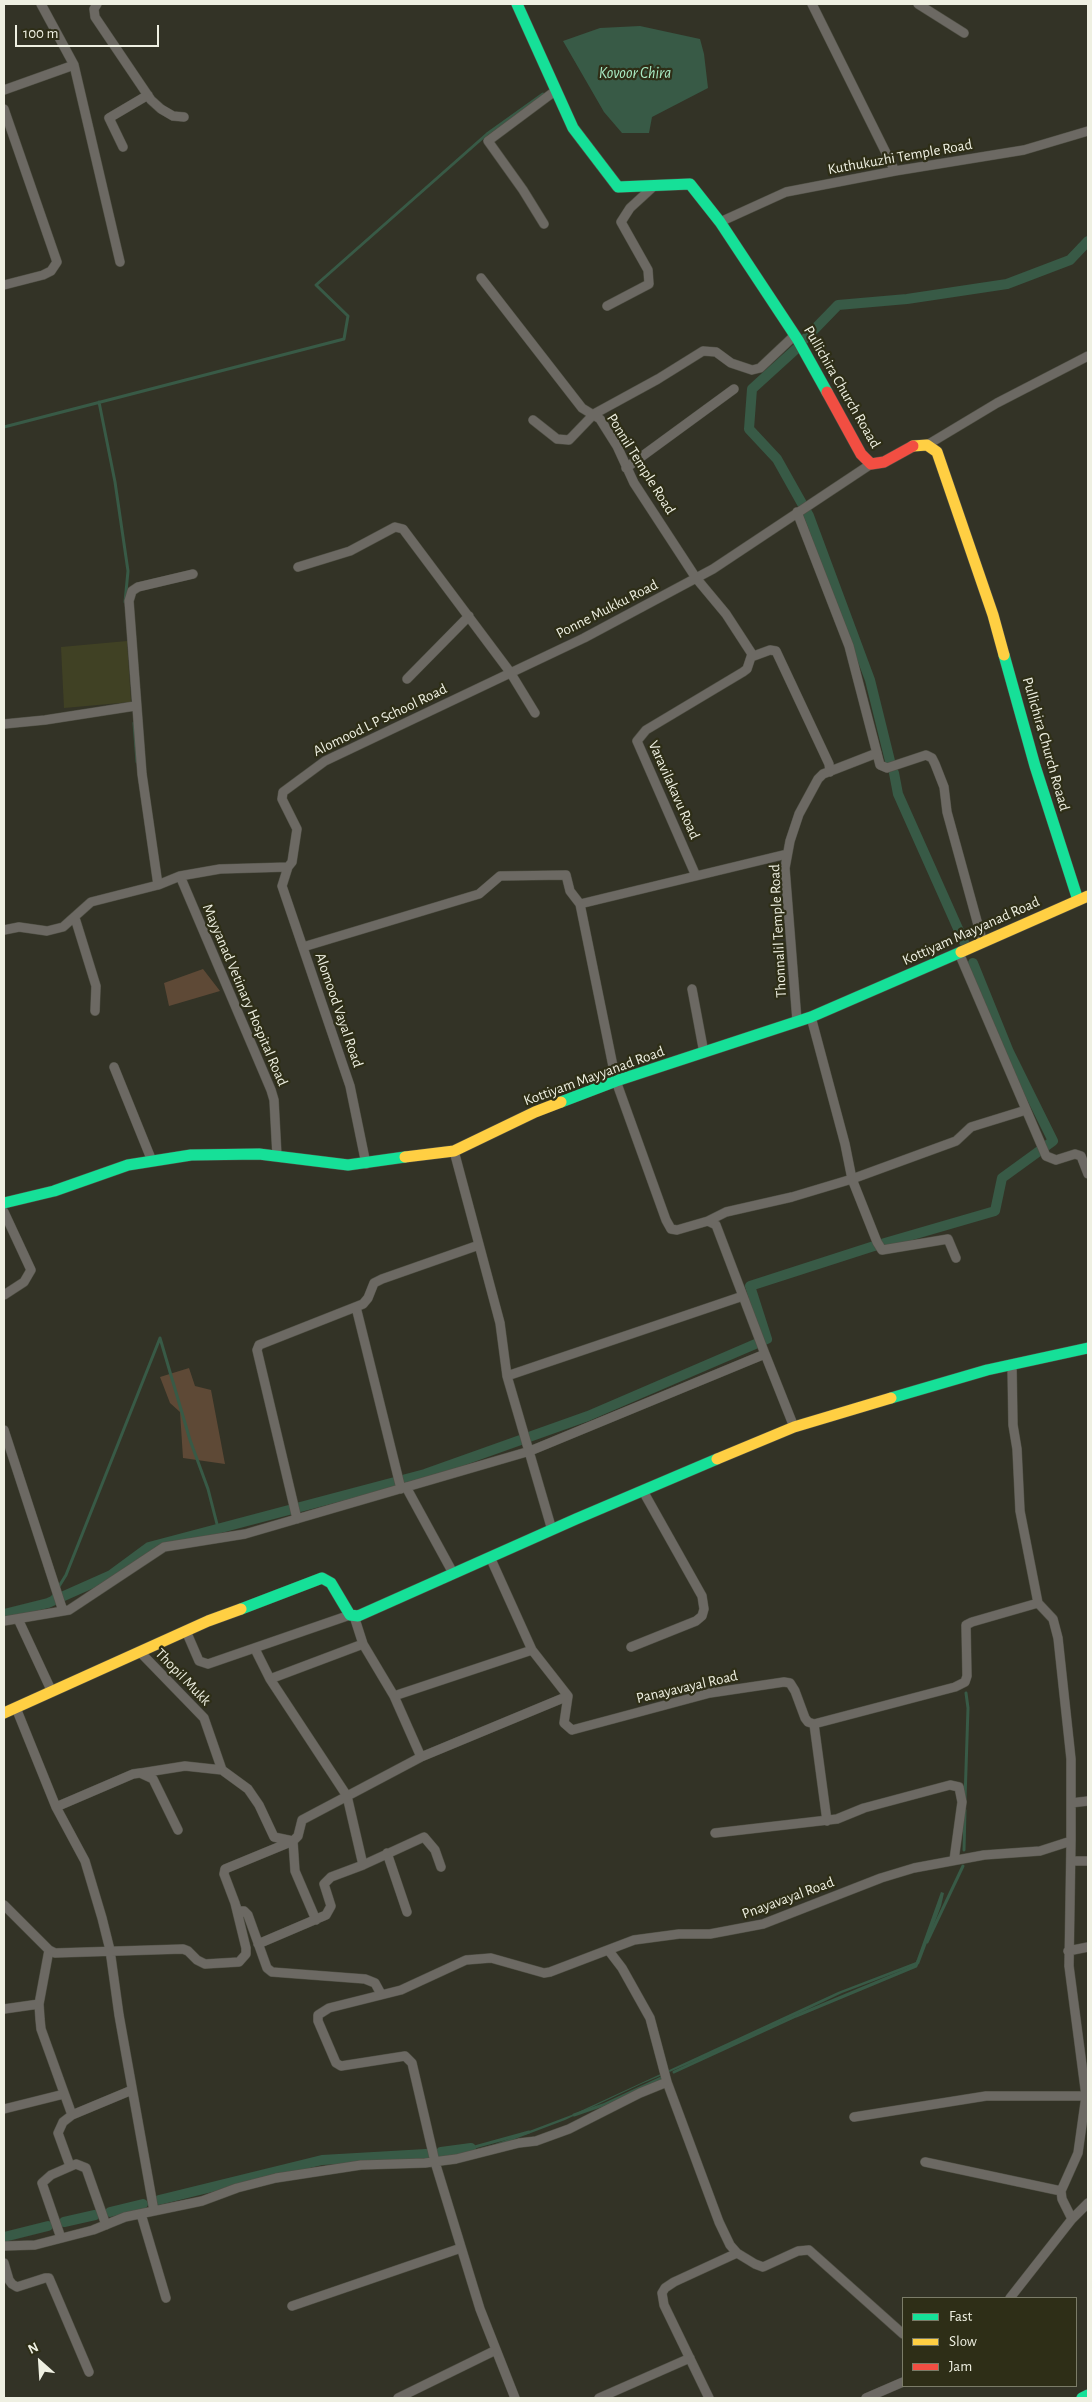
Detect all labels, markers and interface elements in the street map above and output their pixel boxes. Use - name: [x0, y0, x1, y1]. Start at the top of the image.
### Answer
- scale bar: [18, 15, 161, 47]
- text: 100 m: [23, 26, 58, 41]
- water label: Kovoor Chira: [599, 63, 671, 83]
- street label: Kuthukuzhi Temple Road: [826, 135, 974, 179]
- street label: Pullichira Church Roaad: [800, 323, 884, 451]
- street label: Ponnil Temple Road: [603, 410, 679, 518]
- street label: Ponne Mukku Road: [553, 576, 661, 642]
- street label: Pullichira Church Roaad: [1018, 675, 1074, 813]
- street label: Alomood L P School Road: [310, 680, 450, 760]
- street label: Varavilakavu Road: [644, 738, 704, 842]
- street label: Thonnalil Temple Road: [766, 864, 790, 998]
- street label: Kottiyam Mayyanad Road: [900, 893, 1042, 969]
- street label: Mayyanad Vetinary Hospital Road: [198, 901, 292, 1089]
- street label: Alomood Vayal Road: [311, 950, 367, 1070]
- street label: Kottiyam Mayyanad Road: [521, 1042, 667, 1110]
- street label: Thopil Mukk: [151, 1645, 215, 1709]
- street label: Panayavayal Road: [635, 1667, 739, 1707]
- street label: Pnayavayal Road: [739, 1873, 837, 1923]
- legend: [902, 2297, 1077, 2387]
- text: Fast: [949, 2309, 972, 2324]
- text: Slow: [949, 2334, 977, 2349]
- north arrow: [15, 2337, 65, 2387]
- text: N: [26, 2340, 41, 2357]
- text: Jam: [949, 2359, 972, 2374]

